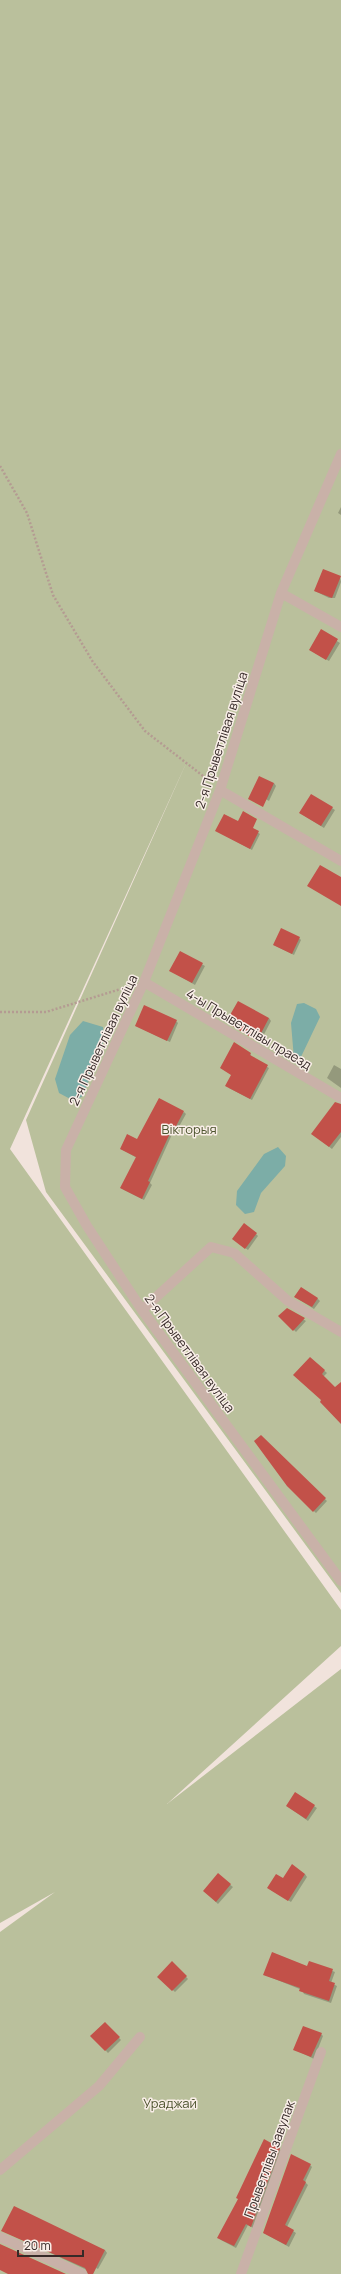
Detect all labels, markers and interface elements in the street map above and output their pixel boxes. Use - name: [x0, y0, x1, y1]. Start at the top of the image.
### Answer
- street label: 2-я Прыветлівая вуліца: [190, 669, 252, 811]
- street label: 2-я Прыветлівая вуліца: [65, 971, 141, 1109]
- street label: 4-ы Прыветлівы праезд: [183, 984, 315, 1074]
- park label: Вікторыя: [161, 1120, 217, 1138]
- street label: 2-я Прыветлівая вуліца: [141, 1290, 239, 1416]
- park label: Ураджай: [143, 2094, 197, 2112]
- street label: Прыветлівы завулак: [239, 2097, 299, 2220]
- scale bar: [18, 2232, 83, 2258]
- text: 20 m: [24, 2237, 51, 2254]

